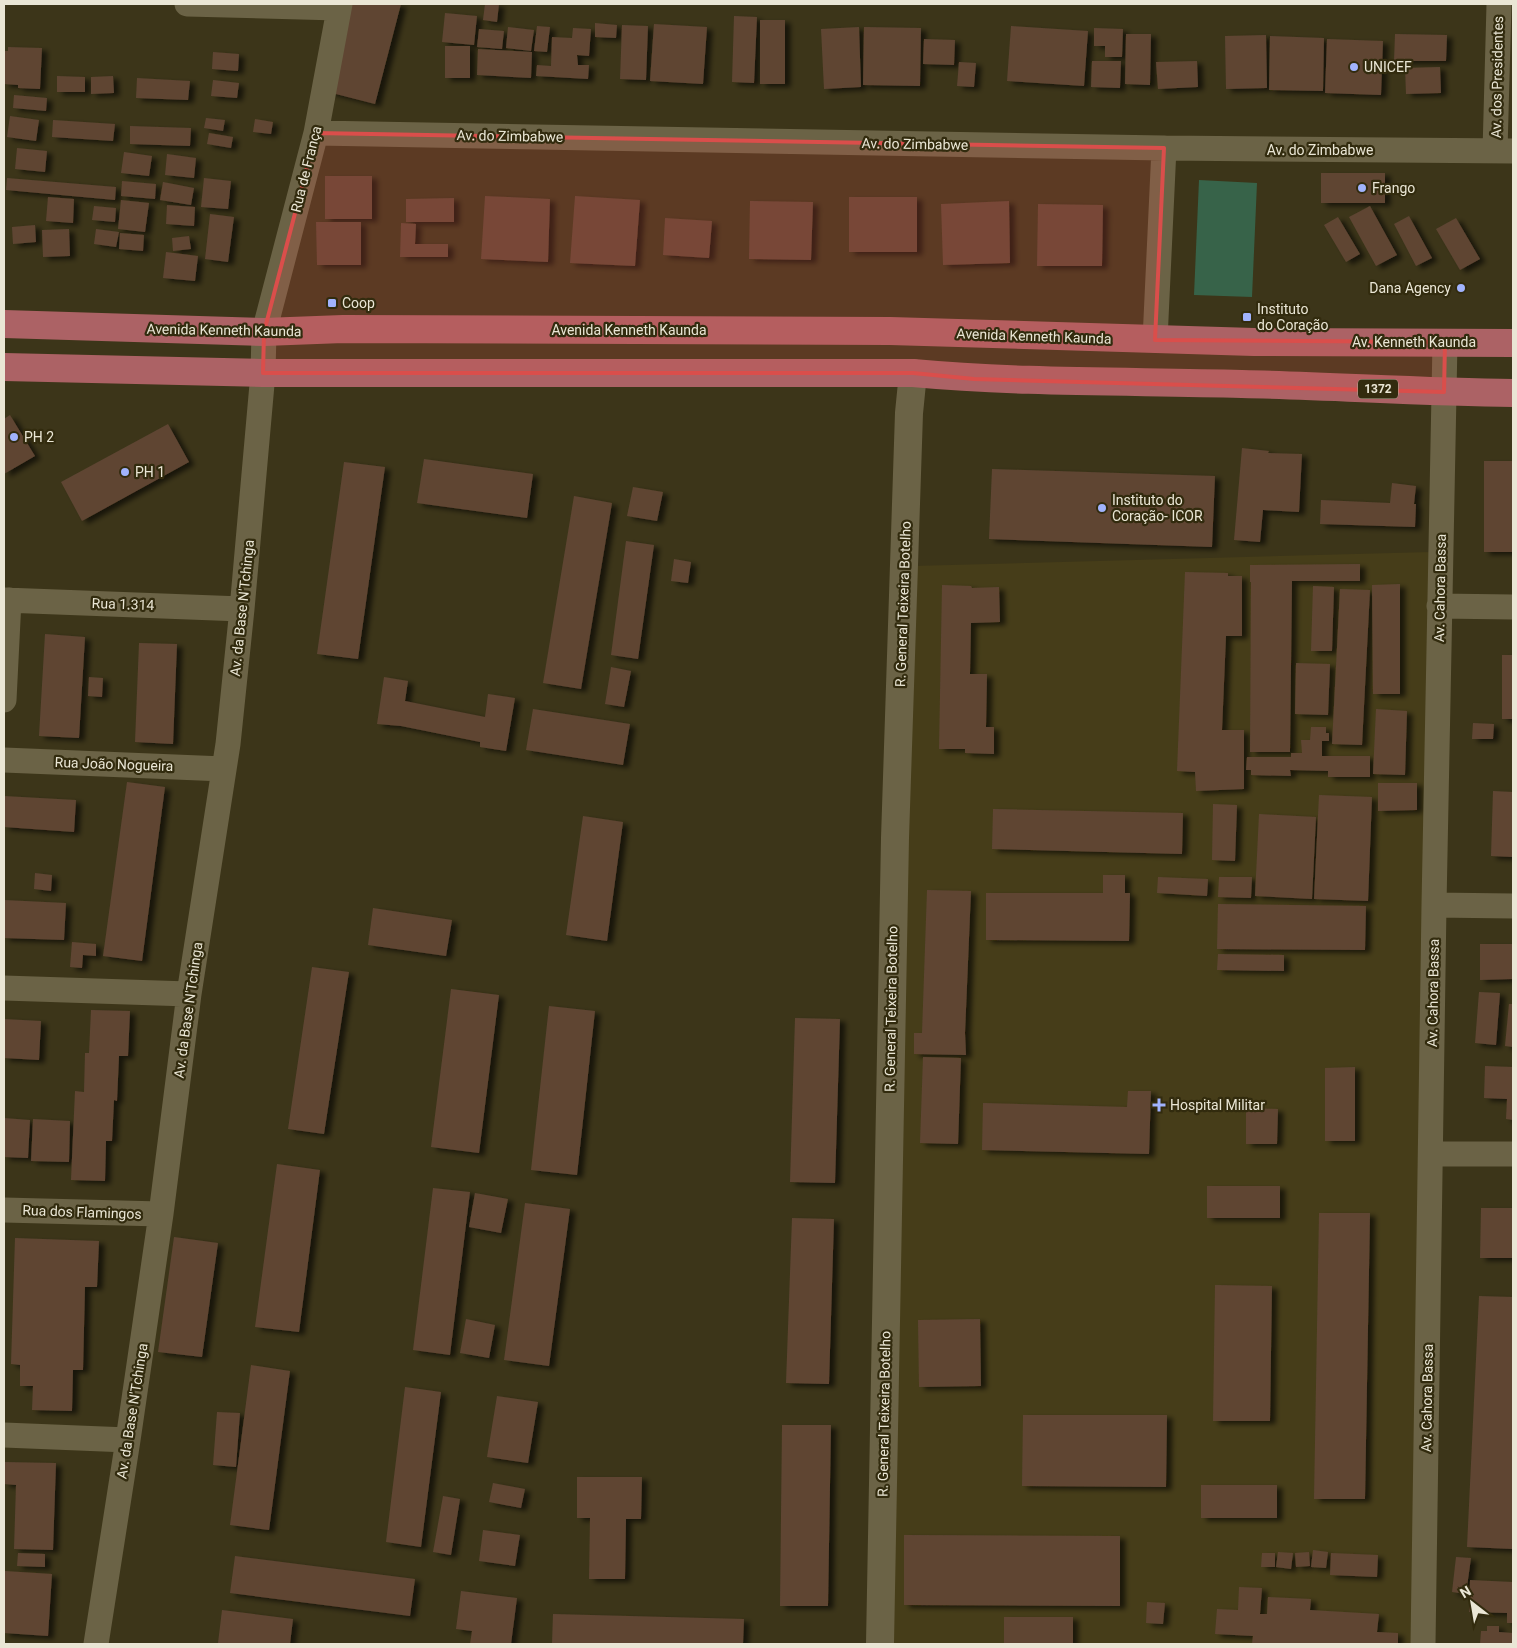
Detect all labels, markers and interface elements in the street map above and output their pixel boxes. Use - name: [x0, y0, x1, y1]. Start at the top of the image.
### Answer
- street label: Av. dos Presidentes: [1488, 16, 1506, 138]
- place label: UNICEF: [1364, 59, 1412, 75]
- marker: UNICEF: [1348, 61, 1360, 73]
- street label: Rua de França: [288, 124, 324, 214]
- street label: Av. do Zimbabwe: [457, 127, 563, 145]
- street label: Av. do Zimbabwe: [862, 135, 968, 153]
- street label: Av. do Zimbabwe: [1267, 142, 1373, 158]
- place label: Frango: [1372, 180, 1415, 196]
- marker: Frango: [1356, 182, 1368, 194]
- place label: Dana Agency: [1369, 280, 1451, 296]
- marker: Dana Agency: [1455, 282, 1467, 294]
- place label: Coop: [342, 295, 375, 311]
- marker: Coop: [326, 297, 338, 309]
- place label: Instituto do Coração: [1257, 301, 1328, 333]
- marker: Instituto do Coração: [1241, 311, 1253, 323]
- street label: Avenida Kenneth Kaunda: [146, 321, 302, 339]
- street label: Avenida Kenneth Kaunda: [551, 322, 707, 338]
- street label: Avenida Kenneth Kaunda: [956, 325, 1112, 347]
- street label: Av. Kenneth Kaunda: [1352, 334, 1476, 350]
- road number: 1372: [1358, 379, 1398, 398]
- place label: PH 2: [24, 429, 54, 445]
- marker: PH 2: [8, 431, 20, 443]
- place label: PH 1: [135, 464, 165, 480]
- marker: PH 1: [119, 466, 131, 478]
- place label: Instituto do Coração- ICOR: [1112, 492, 1203, 524]
- marker: Instituto do Coração- ICOR: [1096, 502, 1108, 514]
- street label: R. General Teixeira Botelho: [892, 521, 914, 687]
- street label: Av. Cahora Bassa: [1431, 534, 1449, 642]
- street label: Av. da Base N'Tchinga: [227, 539, 257, 677]
- street label: Rua 1.314: [91, 595, 155, 613]
- street label: Rua João Nogueira: [54, 754, 174, 774]
- street label: R. General Teixeira Botelho: [882, 926, 900, 1092]
- street label: Av. Cahora Bassa: [1424, 939, 1442, 1047]
- street label: Av. da Base N'Tchinga: [171, 941, 205, 1079]
- place label: Hospital Militar: [1170, 1097, 1265, 1113]
- marker: Hospital Militar: [1152, 1098, 1166, 1112]
- street label: Rua dos Flamingos: [22, 1202, 142, 1222]
- street label: R. General Teixeira Botelho: [875, 1331, 893, 1497]
- street label: Av. da Base N'Tchinga: [113, 1342, 151, 1480]
- street label: Av. Cahora Bassa: [1418, 1344, 1436, 1452]
- north arrow: [1447, 1578, 1497, 1628]
- text: N: [1457, 1582, 1474, 1601]

